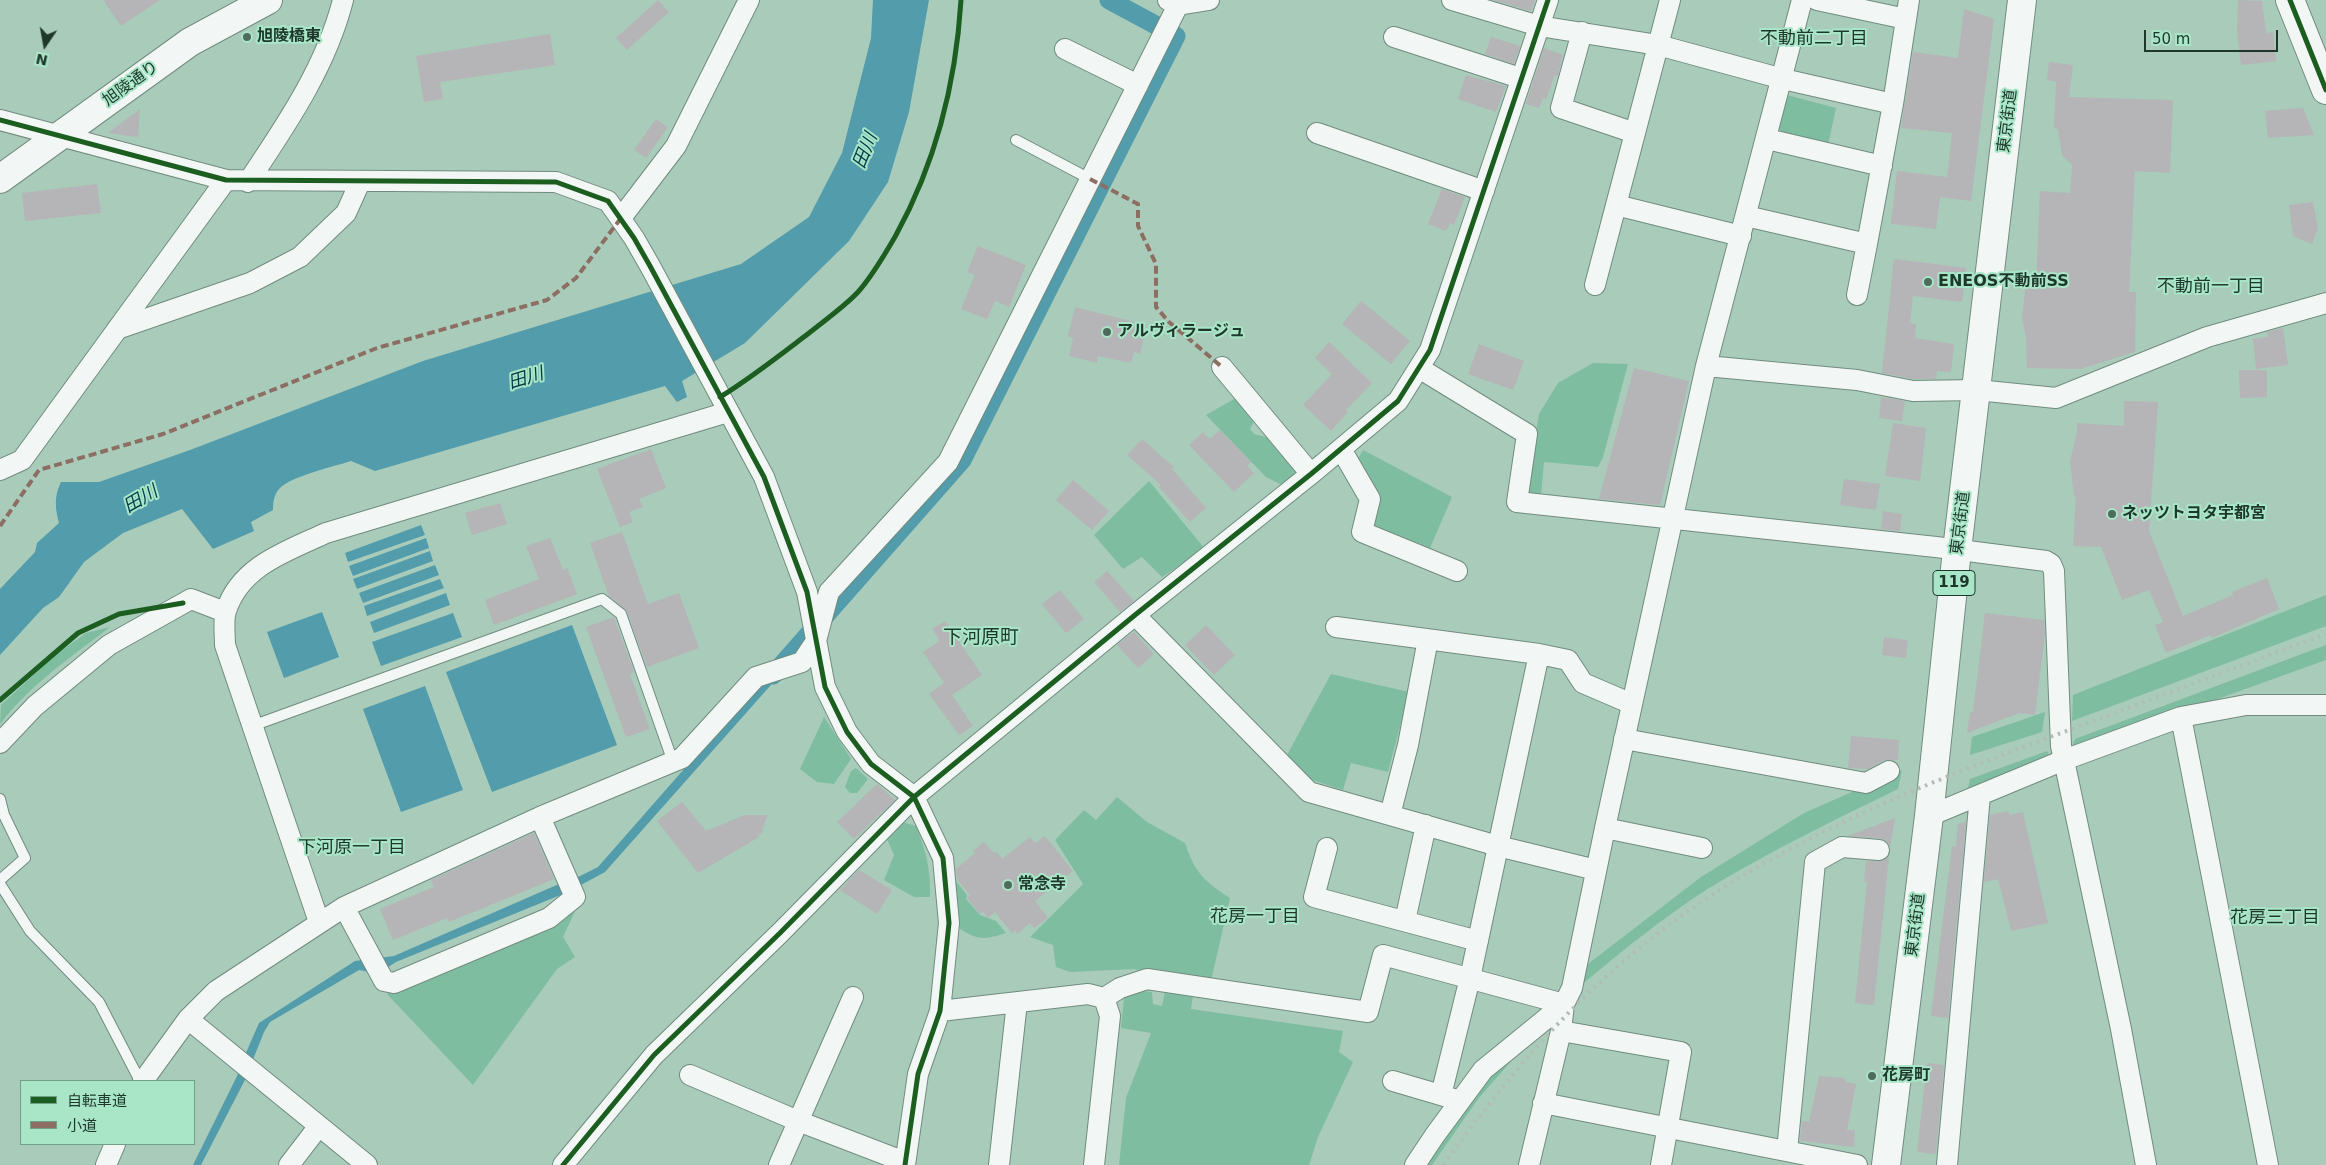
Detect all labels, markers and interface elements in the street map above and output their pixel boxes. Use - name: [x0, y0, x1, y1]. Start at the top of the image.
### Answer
- north arrow: [20, 20, 70, 70]
- scale bar: [2146, 20, 2280, 52]
- place label: 旭陵橋東: [257, 27, 321, 47]
- district label: 不動前二丁目: [1760, 28, 1868, 50]
- text: 50 m: [2152, 30, 2190, 48]
- marker: 旭陵橋東: [241, 31, 253, 43]
- text: N: [34, 51, 49, 69]
- street label: 旭陵通り: [99, 57, 163, 111]
- street label: 東京街道: [1995, 88, 2021, 154]
- water label: 田川: [849, 130, 883, 172]
- place label: ENEOS不動前SS: [1938, 272, 2069, 292]
- marker: ENEOS不動前SS: [1922, 276, 1934, 288]
- district label: 不動前一丁目: [2157, 276, 2265, 298]
- place label: アルヴィラージュ: [1117, 322, 1245, 342]
- marker: アルヴィラージュ: [1101, 326, 1113, 338]
- water label: 田川: [506, 363, 546, 395]
- water label: 田川: [120, 482, 162, 518]
- street label: 東京街道: [1948, 490, 1974, 556]
- place label: ネッツトヨタ宇都宮: [2122, 504, 2266, 524]
- marker: ネッツトヨタ宇都宮: [2106, 508, 2118, 520]
- road number: 119: [1933, 570, 1975, 596]
- district label: 下河原町: [943, 627, 1019, 649]
- district label: 下河原一丁目: [298, 837, 406, 859]
- place label: 常念寺: [1018, 875, 1066, 895]
- marker: 常念寺: [1002, 879, 1014, 891]
- street label: 東京街道: [1903, 892, 1929, 958]
- district label: 花房一丁目: [1210, 906, 1300, 928]
- district label: 花房三丁目: [2230, 907, 2320, 929]
- place label: 花房町: [1882, 1066, 1930, 1086]
- marker: 花房町: [1866, 1070, 1878, 1082]
- legend: [20, 1080, 195, 1145]
- text: 自転車道: [67, 1092, 127, 1110]
- text: 小道: [67, 1117, 97, 1135]

